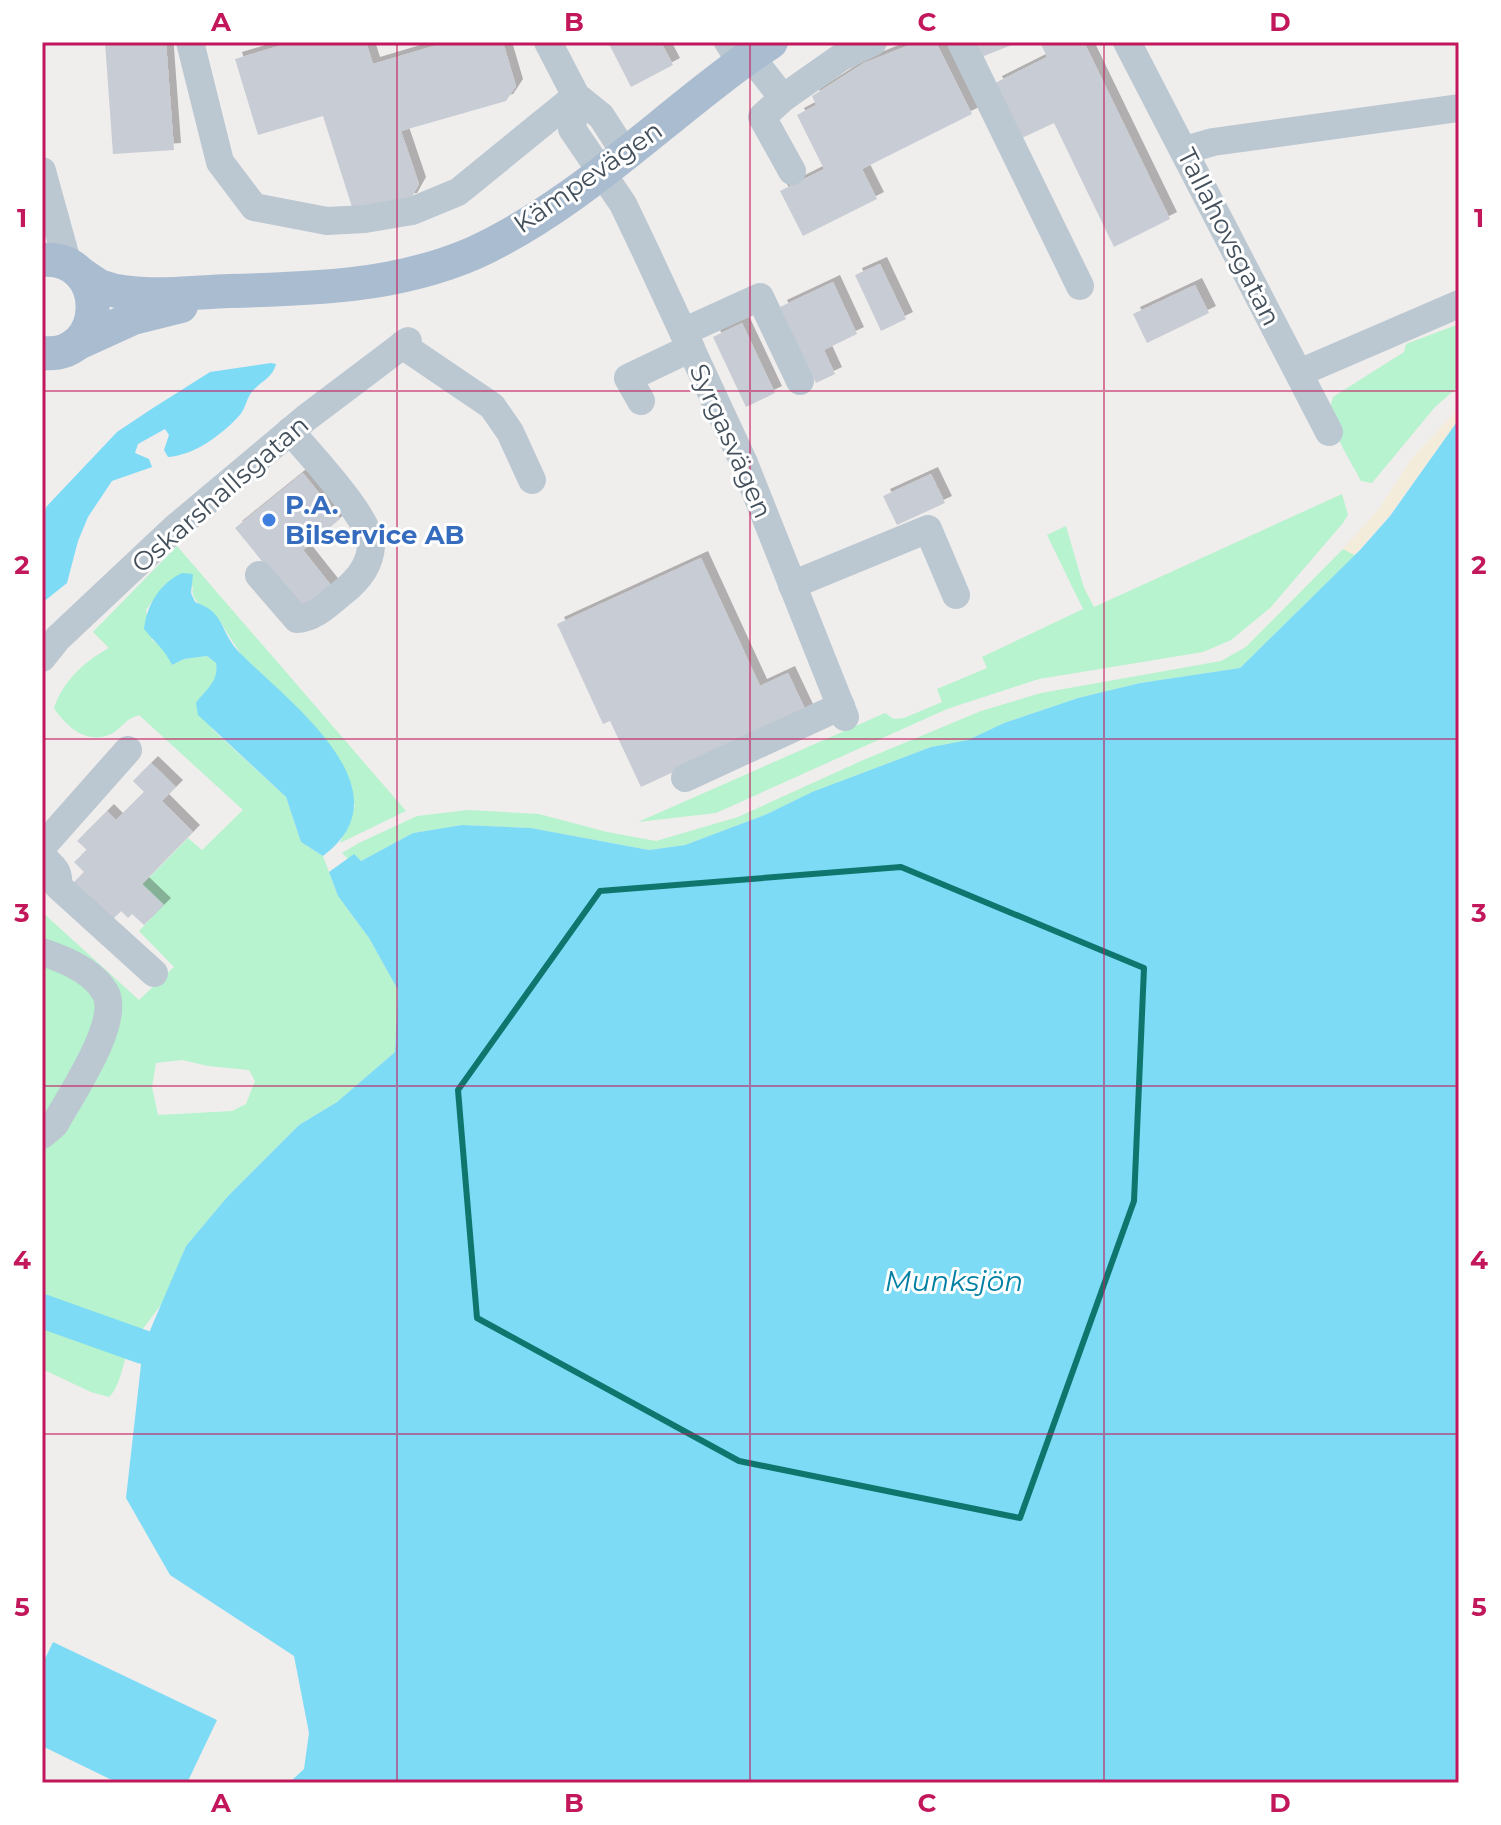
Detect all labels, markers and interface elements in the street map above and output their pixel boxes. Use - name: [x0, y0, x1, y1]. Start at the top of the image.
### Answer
- text: A: [210, 6, 232, 38]
- text: B: [564, 6, 584, 38]
- text: C: [918, 6, 937, 38]
- text: D: [1269, 6, 1291, 38]
- street label: Kämpevägen: [507, 114, 669, 240]
- street label: Tallahovsgatan: [1170, 143, 1288, 331]
- text: 1: [17, 202, 27, 234]
- text: 1: [1474, 202, 1484, 234]
- street label: Syrgasvägen: [683, 359, 779, 523]
- street label: Oskarshallsgatan: [125, 408, 315, 580]
- place label: P.A. Bilservice AB: [285, 489, 464, 551]
- marker: P.A. Bilservice AB: [260, 511, 278, 529]
- text: 2: [14, 549, 30, 581]
- text: 2: [1471, 549, 1487, 581]
- text: 3: [13, 897, 30, 929]
- text: 3: [1470, 897, 1487, 929]
- text: 4: [13, 1244, 31, 1276]
- text: 4: [1470, 1244, 1488, 1276]
- water label: Munksjön: [885, 1264, 1023, 1298]
- text: 5: [14, 1591, 30, 1623]
- text: 5: [1471, 1591, 1487, 1623]
- text: A: [210, 1787, 232, 1819]
- text: B: [564, 1787, 584, 1819]
- text: C: [918, 1787, 937, 1819]
- text: D: [1269, 1787, 1291, 1819]

